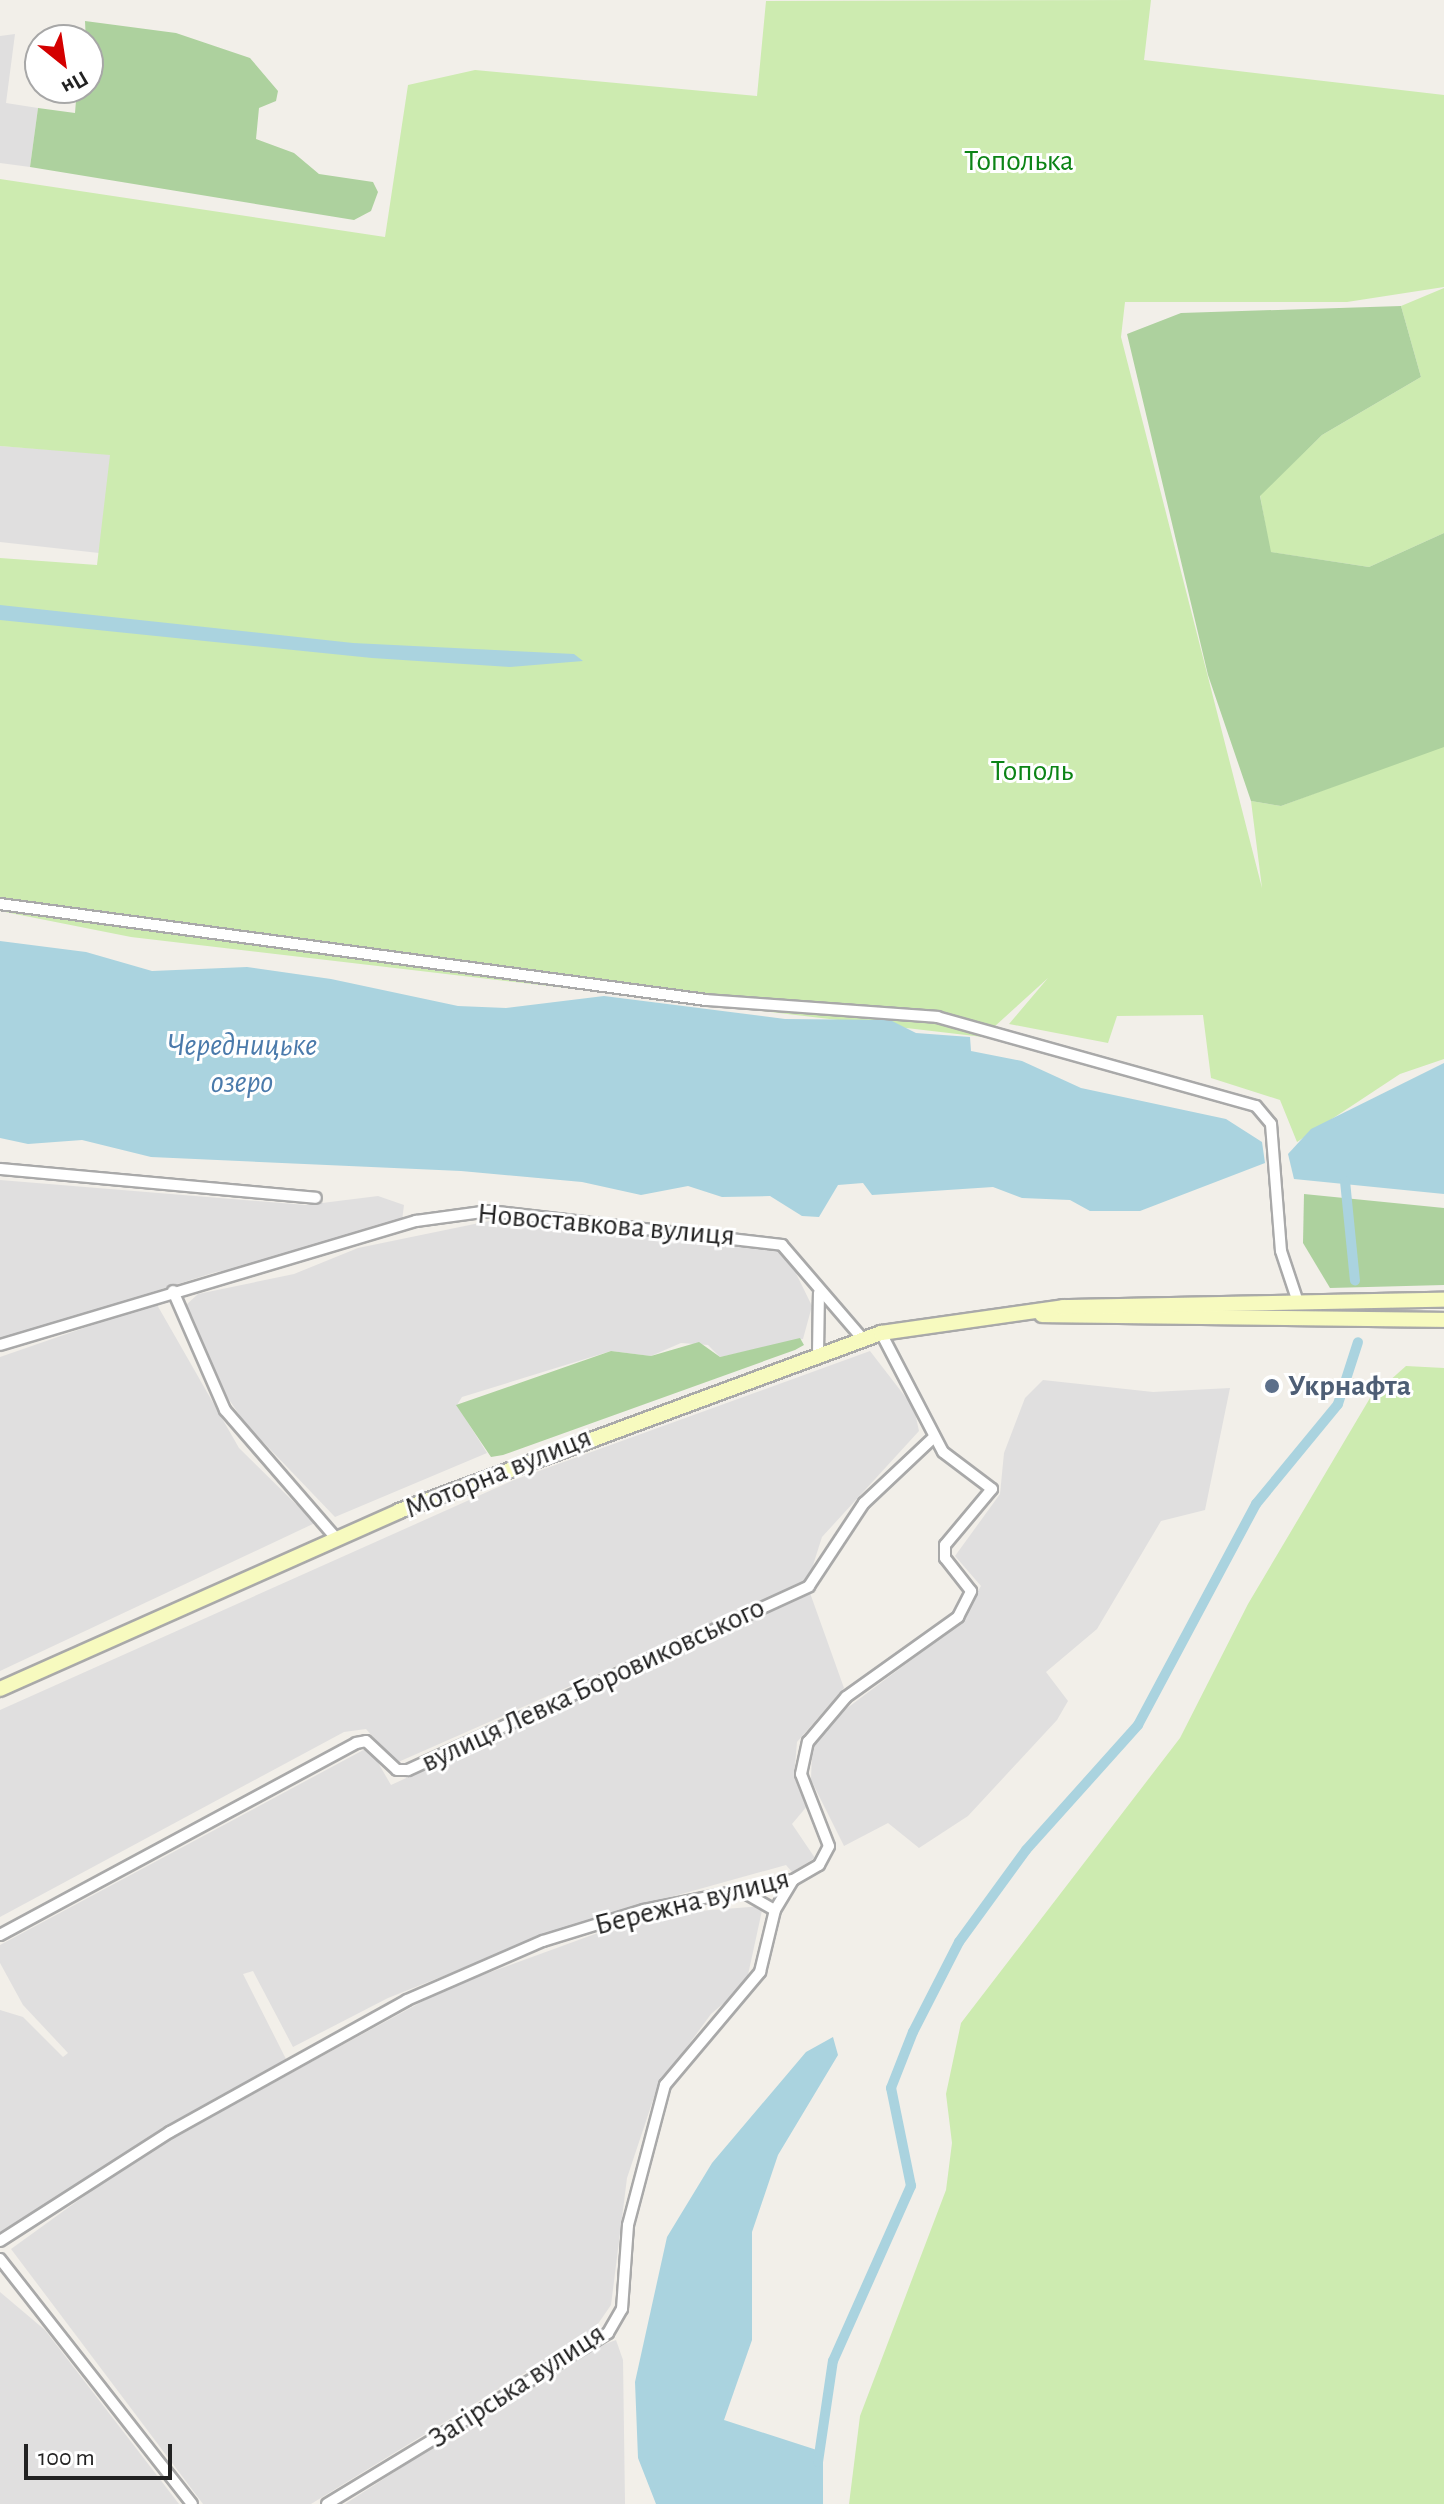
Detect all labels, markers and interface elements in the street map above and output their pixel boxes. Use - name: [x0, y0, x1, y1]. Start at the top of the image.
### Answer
- north arrow: [24, 24, 104, 104]
- text: Пн: [58, 67, 92, 99]
- park label: Тополька: [964, 143, 1074, 179]
- park label: Тополь: [991, 753, 1073, 789]
- water label: Чередницьке озеро: [167, 1027, 317, 1102]
- street label: Новоставкова вулиця: [476, 1196, 736, 1254]
- place label: Укрнафта: [1288, 1368, 1411, 1404]
- marker: Укрнафта: [1263, 1377, 1281, 1395]
- street label: Моторна вулиця: [399, 1419, 597, 1527]
- street label: вулиця Левка Боровиковського: [416, 1590, 770, 1780]
- street label: Бережна вулиця: [591, 1860, 793, 1944]
- street label: Загірська вулиця: [422, 2316, 612, 2456]
- scale bar: [28, 2428, 176, 2478]
- text: 100 m: [38, 2446, 95, 2470]

